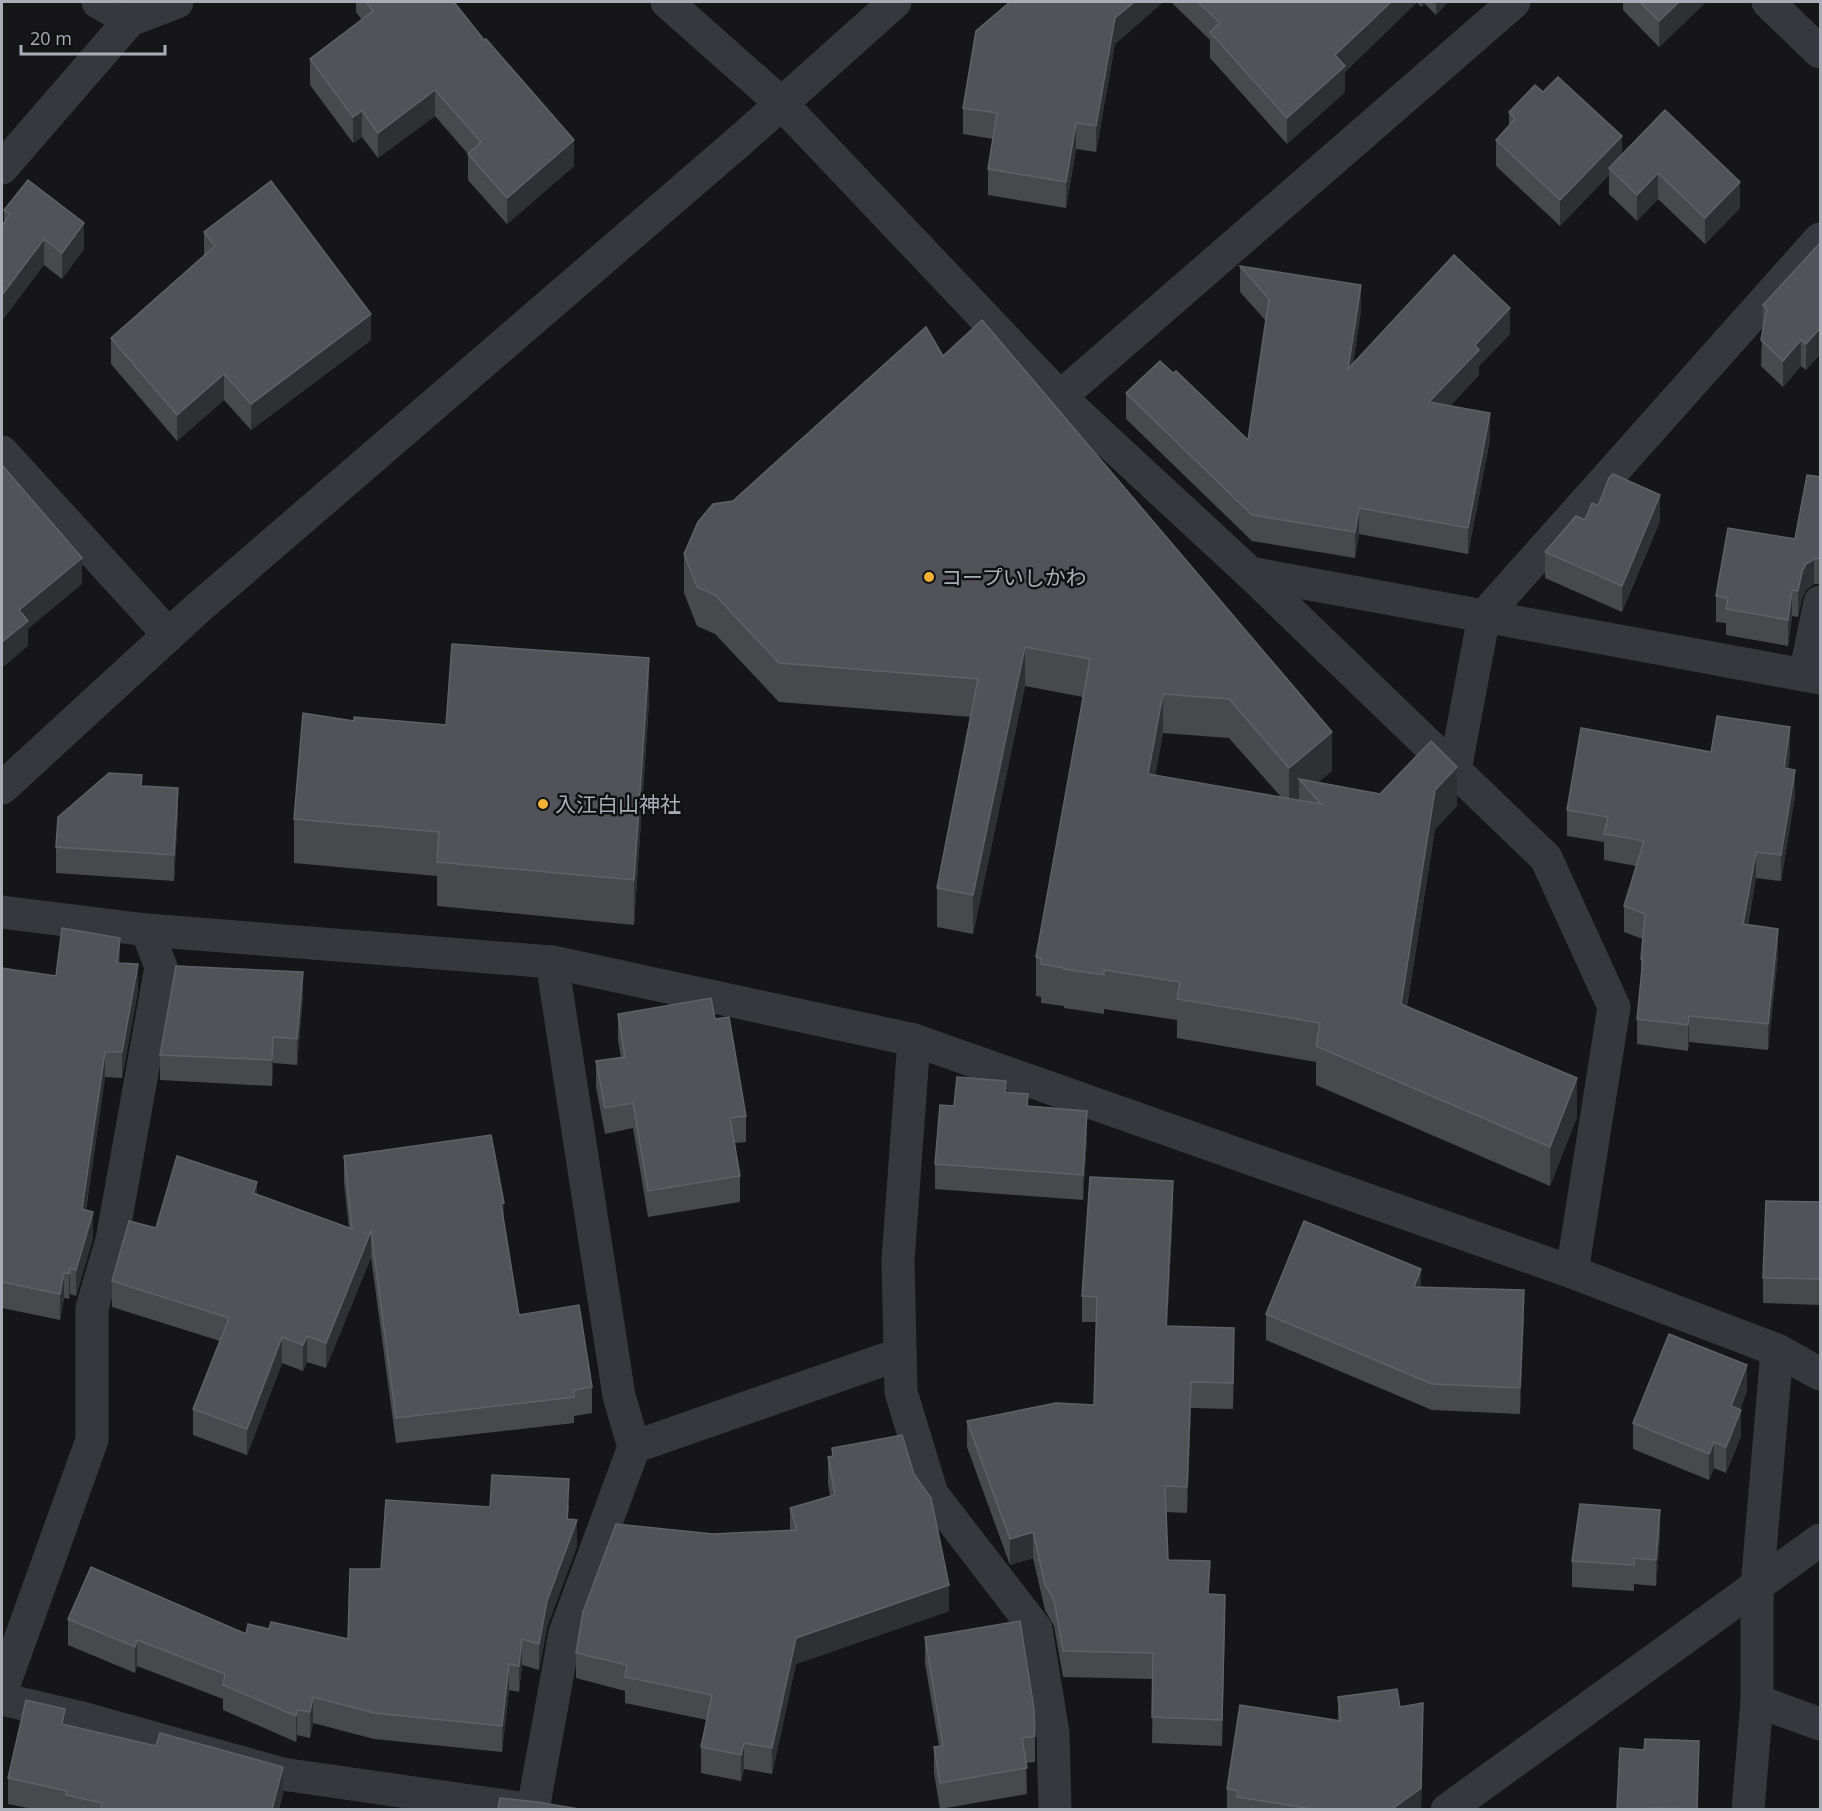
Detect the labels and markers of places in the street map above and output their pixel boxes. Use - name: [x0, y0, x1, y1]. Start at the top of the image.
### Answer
- place label: コープいしかわ: [941, 563, 1087, 591]
- marker: コープいしかわ: [922, 570, 936, 584]
- place label: 入江白山神社: [555, 790, 681, 818]
- marker: 入江白山神社: [536, 797, 550, 811]

